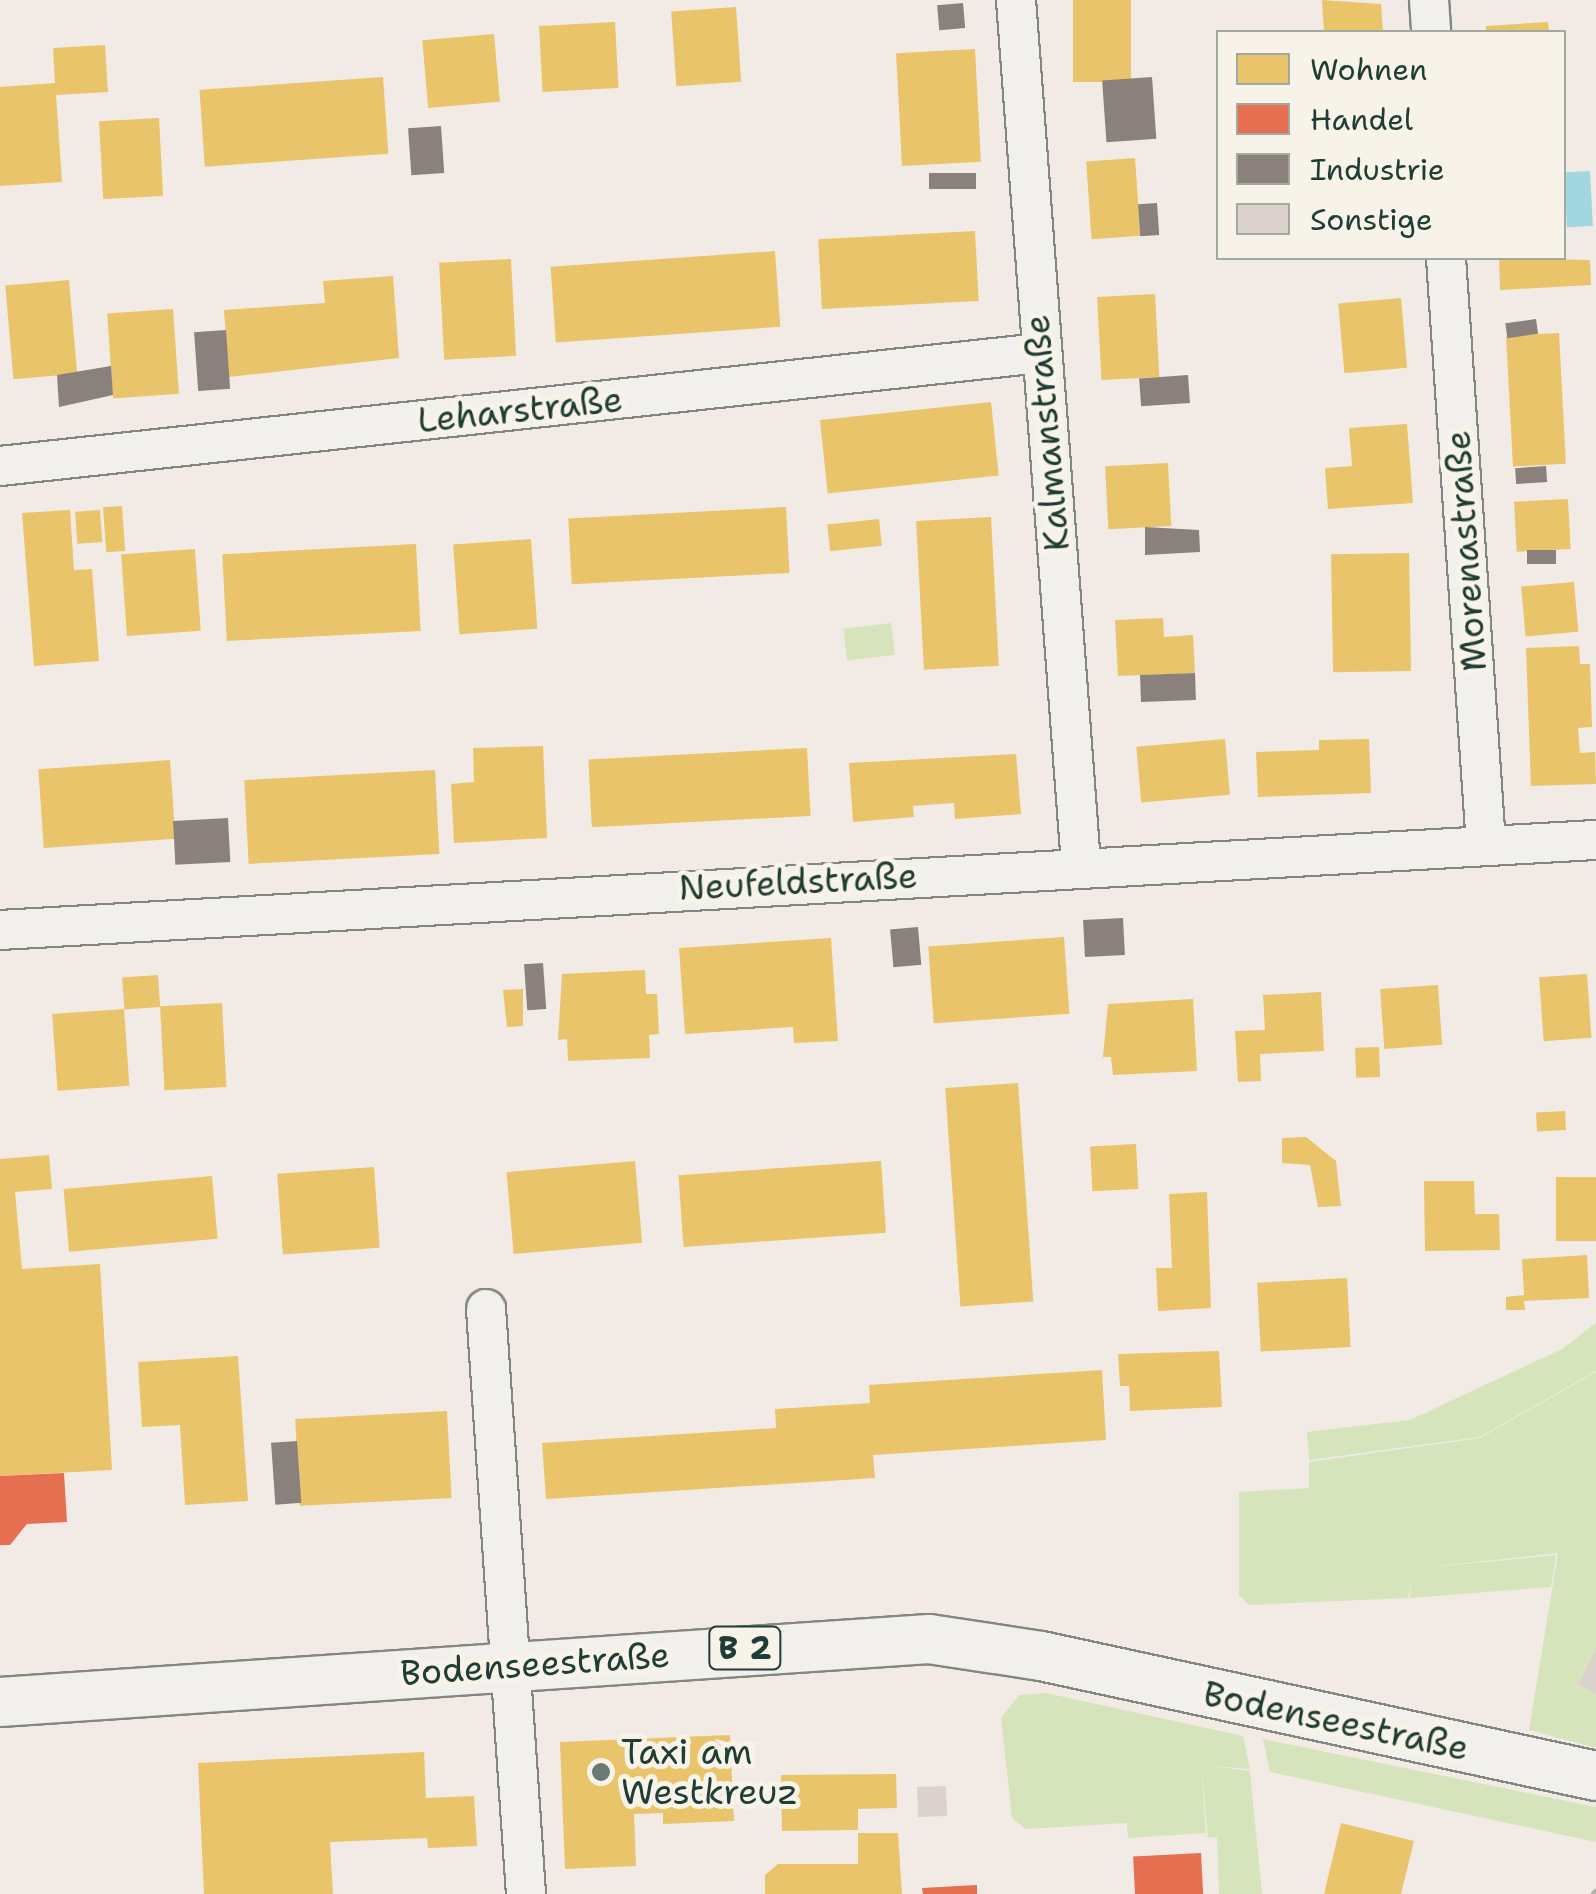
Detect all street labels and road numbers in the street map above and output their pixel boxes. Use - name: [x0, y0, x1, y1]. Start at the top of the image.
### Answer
- street label: Kalmanstraße: [1016, 313, 1078, 553]
- street label: Leharstraße: [415, 378, 625, 442]
- street label: Morenastraße: [1437, 429, 1495, 673]
- street label: Neufeldstraße: [677, 855, 919, 909]
- road number: B 2: [708, 1621, 782, 1675]
- street label: Bodenseestraße: [399, 1634, 671, 1694]
- street label: Bodenseestraße: [1200, 1672, 1472, 1770]

